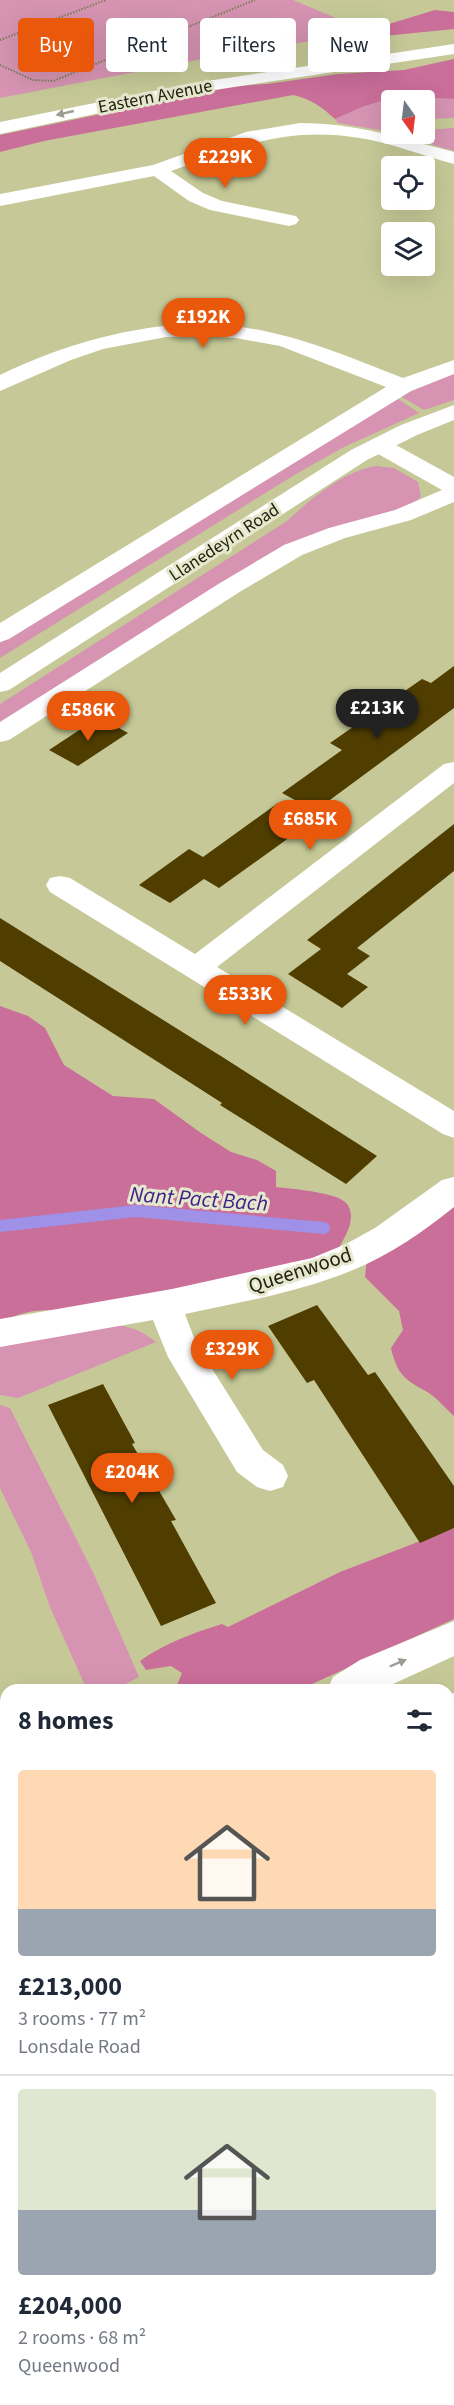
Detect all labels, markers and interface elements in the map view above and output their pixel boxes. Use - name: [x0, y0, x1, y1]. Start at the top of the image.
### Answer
- chip: Buy: [18, 18, 94, 72]
- chip: Rent: [106, 18, 188, 72]
- chip: Filters: [200, 18, 296, 72]
- chip: New: [308, 18, 390, 72]
- street label: Eastern Avenue: [96, 73, 214, 120]
- north arrow: [381, 90, 435, 144]
- map controls: [381, 90, 435, 276]
- one-way arrow: [56, 109, 74, 119]
- pin: £229K: [183, 138, 267, 189]
- text: £229K: [198, 143, 252, 171]
- button: locate: [381, 156, 435, 210]
- button: layers: [381, 222, 435, 276]
- pin: £192K: [161, 298, 245, 349]
- text: £192K: [176, 303, 230, 331]
- street label: Llanedeyrn Road: [164, 497, 284, 587]
- pin: £213K: [335, 689, 419, 740]
- pin: £586K: [46, 691, 130, 742]
- text: £213K: [350, 694, 404, 722]
- text: £586K: [61, 696, 115, 724]
- pin: £685K: [268, 800, 352, 851]
- text: £685K: [283, 805, 337, 833]
- pin: £533K: [203, 975, 287, 1026]
- text: £533K: [218, 980, 272, 1008]
- water label: Nant Pact Bach: [129, 1178, 269, 1220]
- street label: Queenwood: [244, 1239, 356, 1301]
- pin: £329K: [190, 1330, 274, 1381]
- text: £329K: [205, 1335, 259, 1363]
- pin: £204K: [90, 1453, 174, 1504]
- text: £204K: [105, 1458, 159, 1486]
- one-way arrow: [390, 1658, 408, 1668]
- text: 8 homes: [18, 1702, 113, 1739]
- icon: filters: [403, 1704, 436, 1737]
- icon: home: [173, 1809, 281, 1917]
- text: £213,000: [18, 1968, 122, 2005]
- text: 3 rooms · 77 m²: [18, 2005, 146, 2033]
- text: Lonsdale Road: [18, 2033, 141, 2061]
- icon: home: [173, 2128, 281, 2236]
- text: £204,000: [18, 2287, 122, 2324]
- text: 2 rooms · 68 m²: [18, 2324, 146, 2352]
- text: Queenwood: [18, 2352, 120, 2380]

